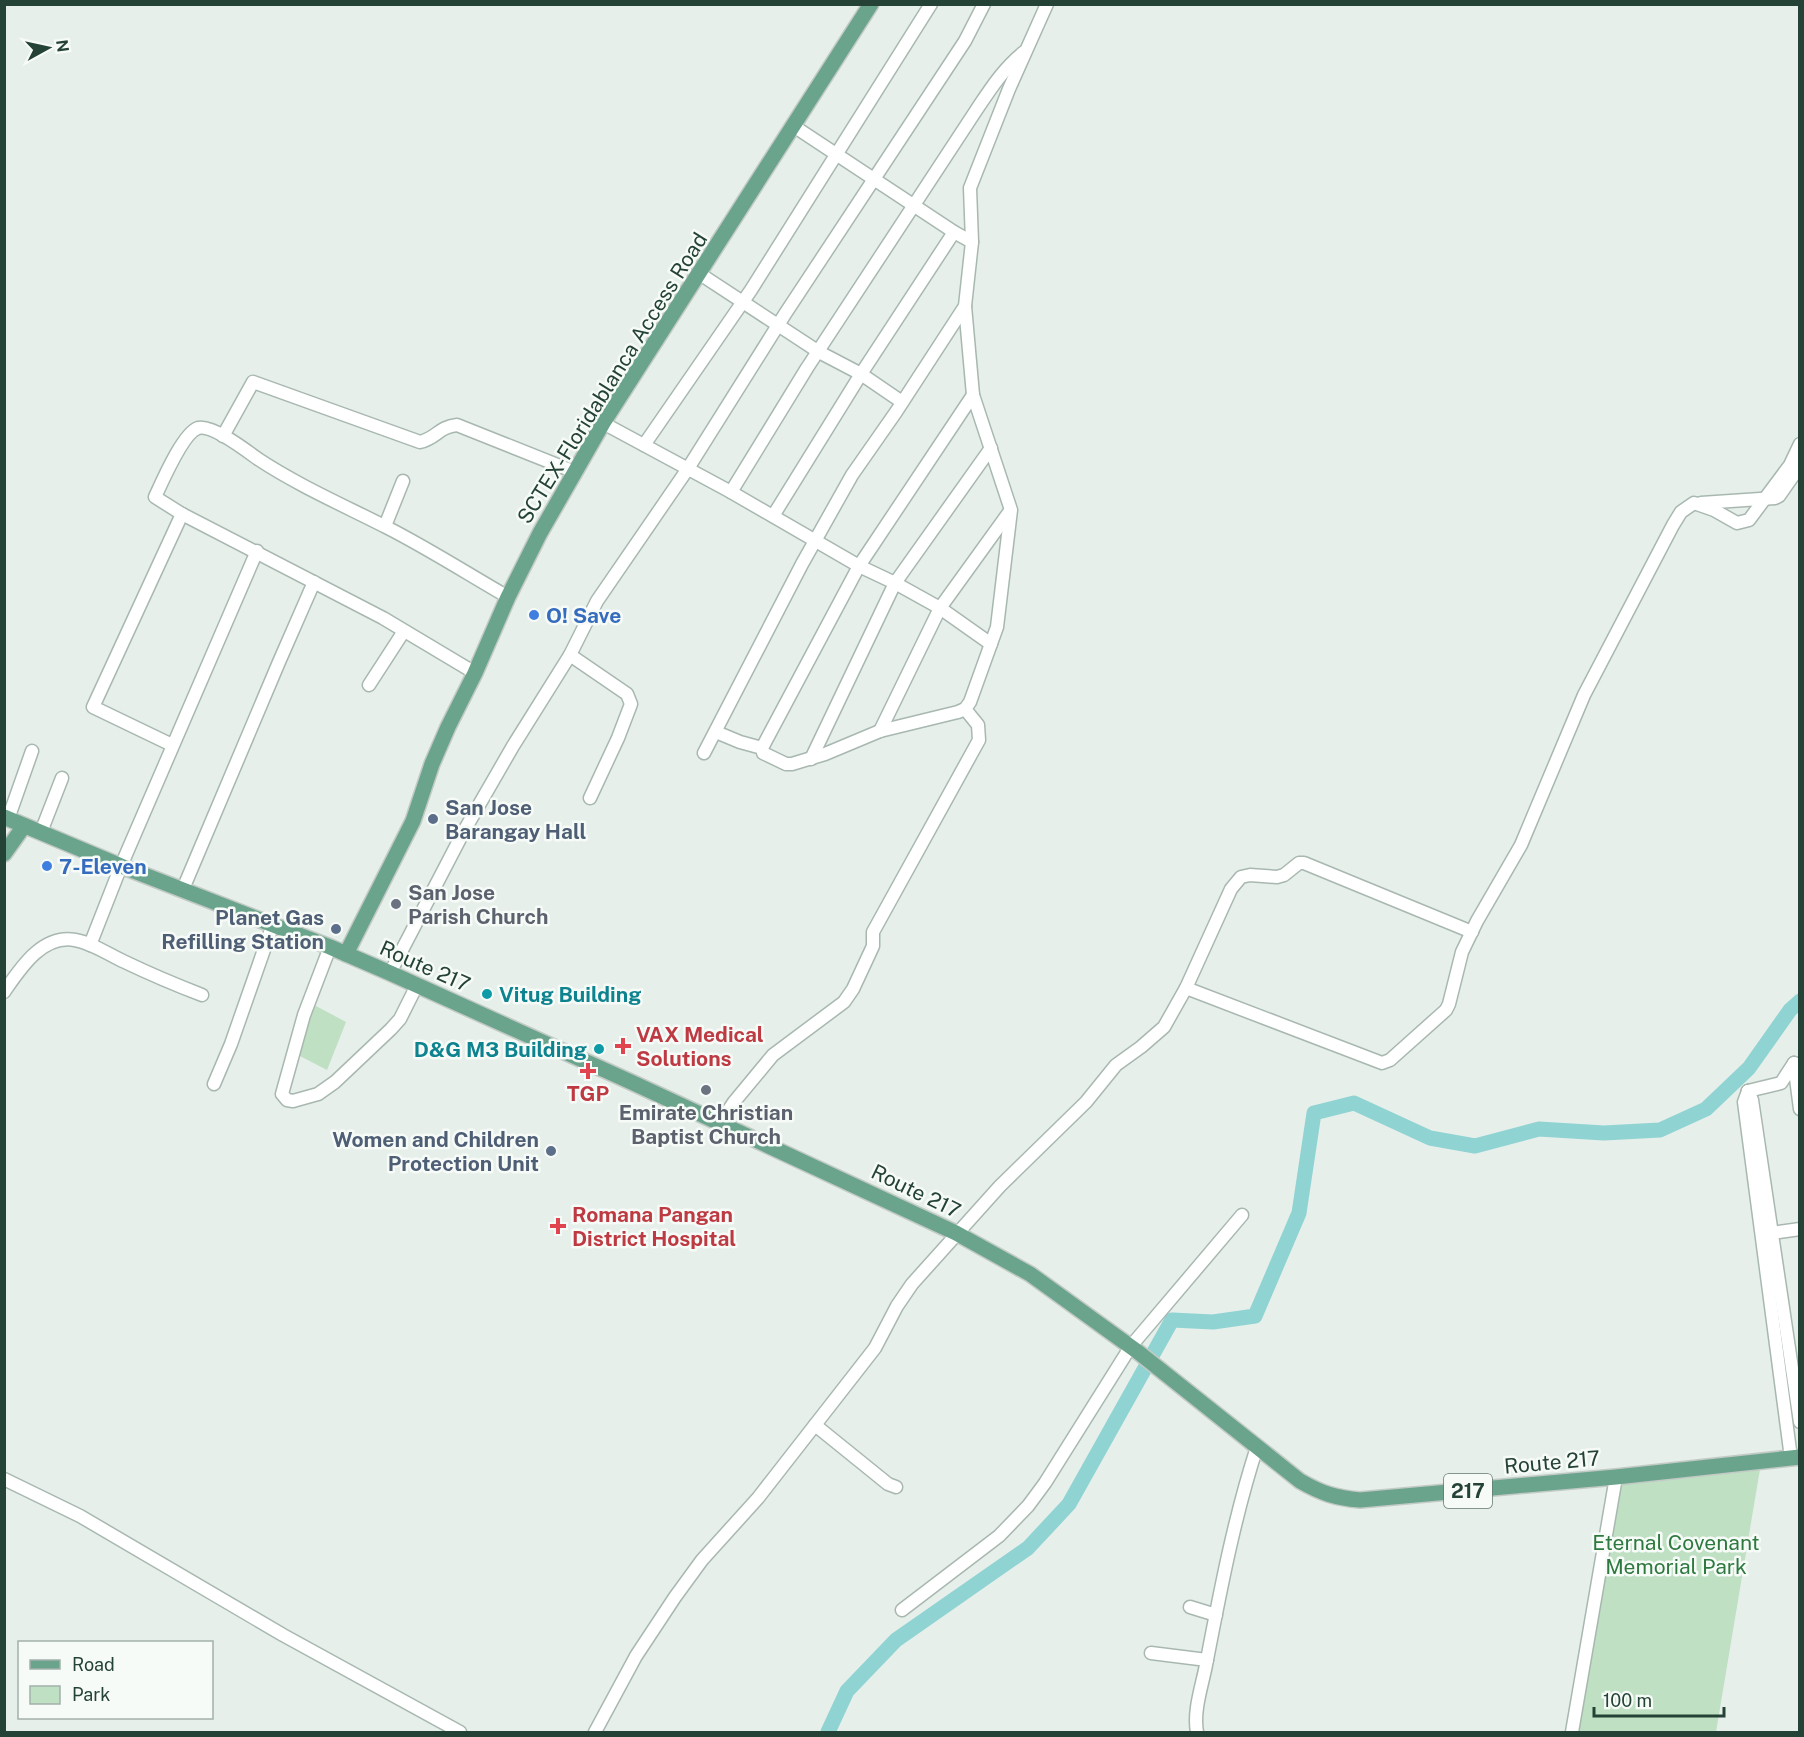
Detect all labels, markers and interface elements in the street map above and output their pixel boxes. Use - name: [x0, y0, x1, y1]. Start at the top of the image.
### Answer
- north arrow: [18, 18, 78, 78]
- text: N: [52, 38, 73, 54]
- street label: SCTEX-Floridablanca Access Road: [512, 228, 712, 528]
- place label: O! Save: [546, 603, 621, 628]
- marker: O! Save: [527, 608, 541, 622]
- place label: San Jose Barangay Hall: [445, 795, 586, 844]
- marker: San Jose Barangay Hall: [426, 812, 440, 826]
- place label: 7-Eleven: [59, 854, 147, 879]
- marker: 7-Eleven: [40, 859, 54, 873]
- place label: San Jose Parish Church: [408, 880, 548, 929]
- marker: San Jose Parish Church: [389, 897, 403, 911]
- place label: Planet Gas Refilling Station: [161, 905, 324, 954]
- marker: Planet Gas Refilling Station: [329, 922, 343, 936]
- street label: Route 217: [376, 935, 474, 997]
- place label: Vitug Building: [499, 982, 641, 1007]
- marker: Vitug Building: [480, 987, 494, 1001]
- place label: VAX Medical Solutions: [636, 1022, 764, 1071]
- place label: D&G M3 Building: [414, 1037, 587, 1062]
- marker: VAX Medical Solutions: [614, 1037, 632, 1055]
- marker: D&G M3 Building: [592, 1042, 606, 1056]
- marker: TGP: [581, 1064, 595, 1078]
- place label: TGP: [567, 1081, 610, 1106]
- marker: Emirate Christian Baptist Church: [699, 1083, 713, 1097]
- place label: Emirate Christian Baptist Church: [619, 1100, 793, 1149]
- place label: Women and Children Protection Unit: [332, 1127, 539, 1176]
- marker: Women and Children Protection Unit: [544, 1144, 558, 1158]
- street label: Route 217: [867, 1159, 965, 1223]
- place label: Romana Pangan District Hospital: [572, 1202, 736, 1251]
- marker: Romana Pangan District Hospital: [549, 1217, 567, 1235]
- street label: Route 217: [1503, 1445, 1601, 1479]
- road number: 217: [1444, 1474, 1492, 1508]
- park label: Eternal Covenant Memorial Park: [1592, 1530, 1760, 1579]
- legend: [18, 1641, 213, 1719]
- text: Road: [72, 1654, 115, 1675]
- scale bar: [1594, 1680, 1724, 1718]
- text: Park: [72, 1684, 110, 1705]
- text: 100 m: [1603, 1690, 1652, 1711]

